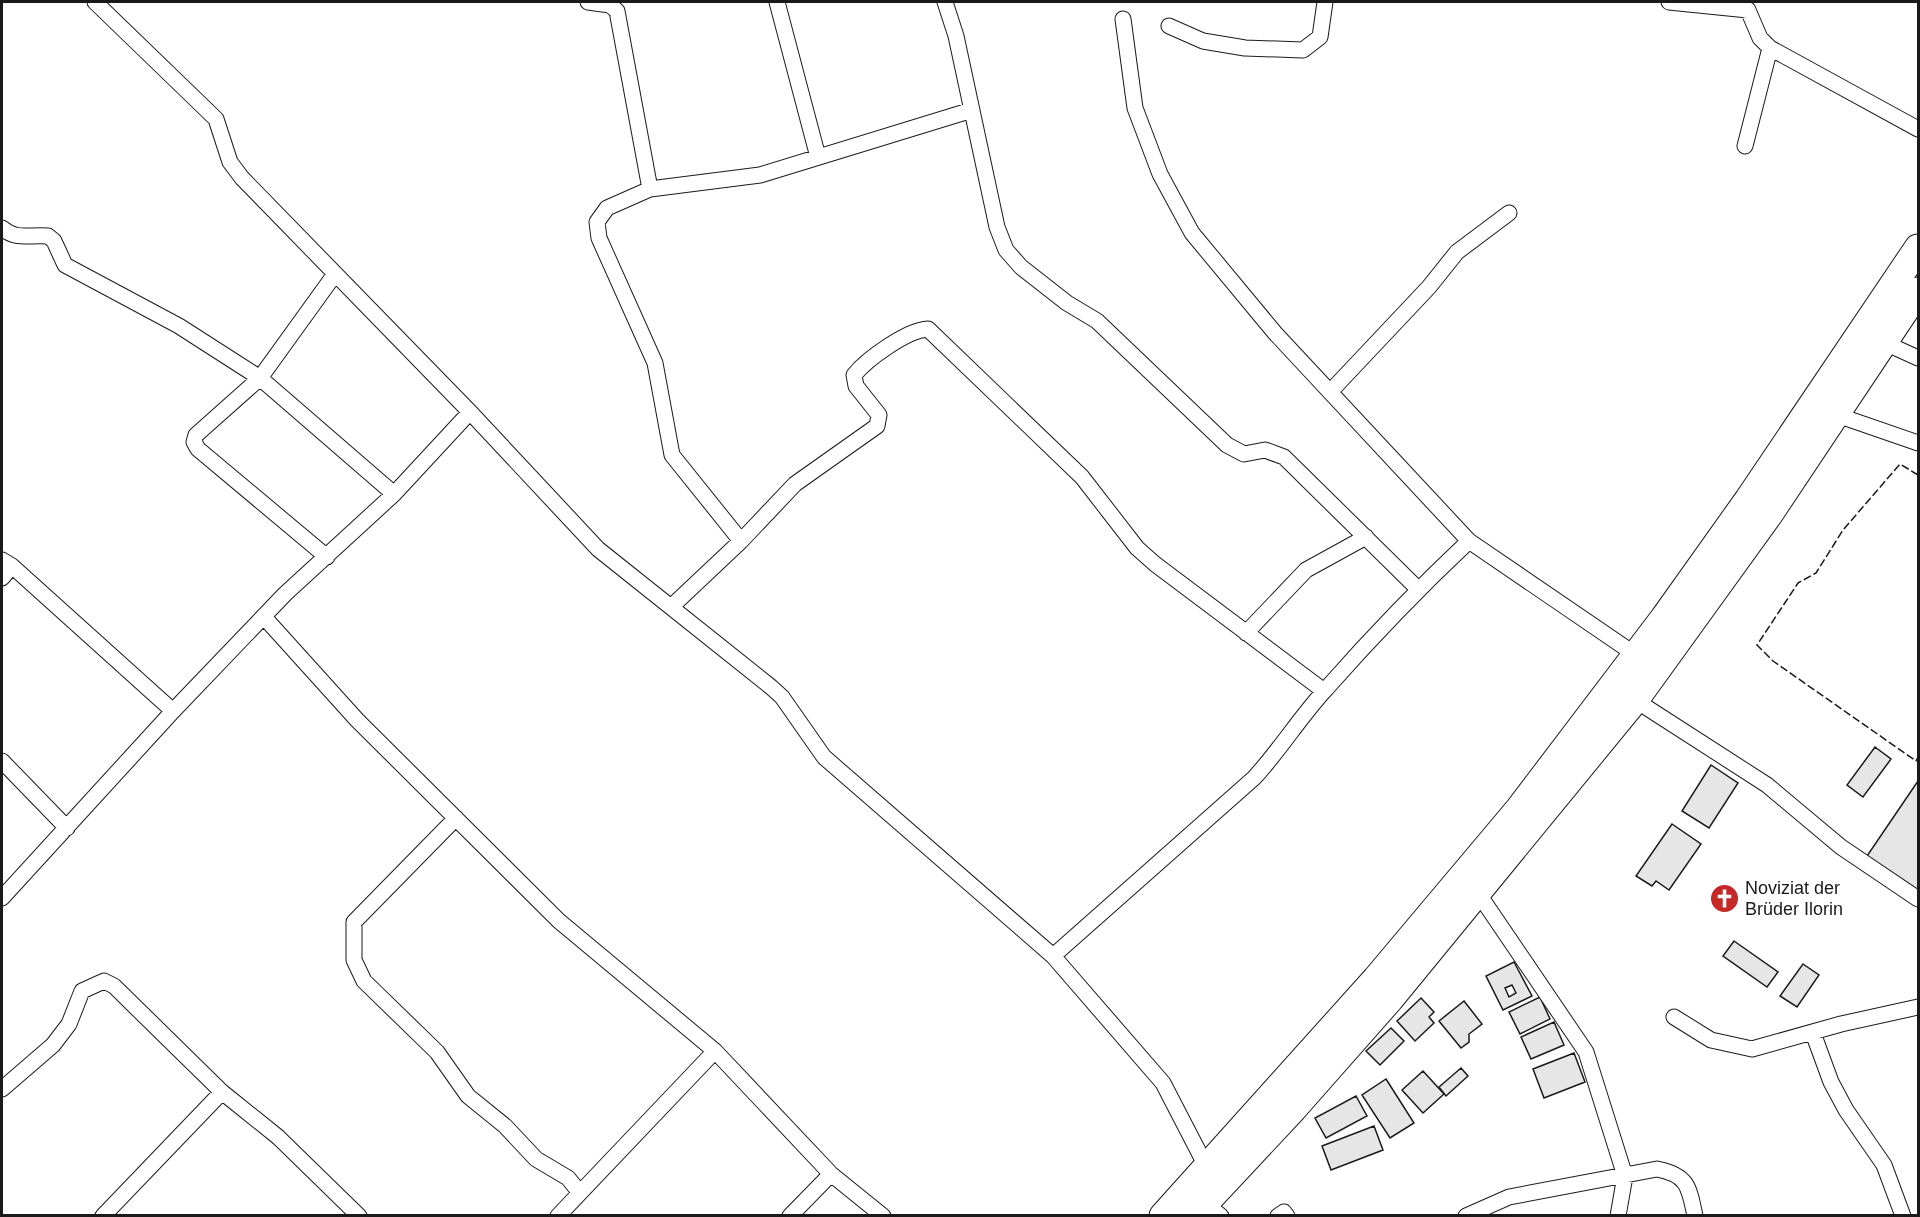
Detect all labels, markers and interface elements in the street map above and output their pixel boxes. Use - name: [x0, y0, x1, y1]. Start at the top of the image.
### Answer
- place label: Noviziat der Brüder Ilorin: [1745, 878, 1843, 919]
- church icon: Noviziat der Brüder Ilorin: [1708, 882, 1740, 914]

